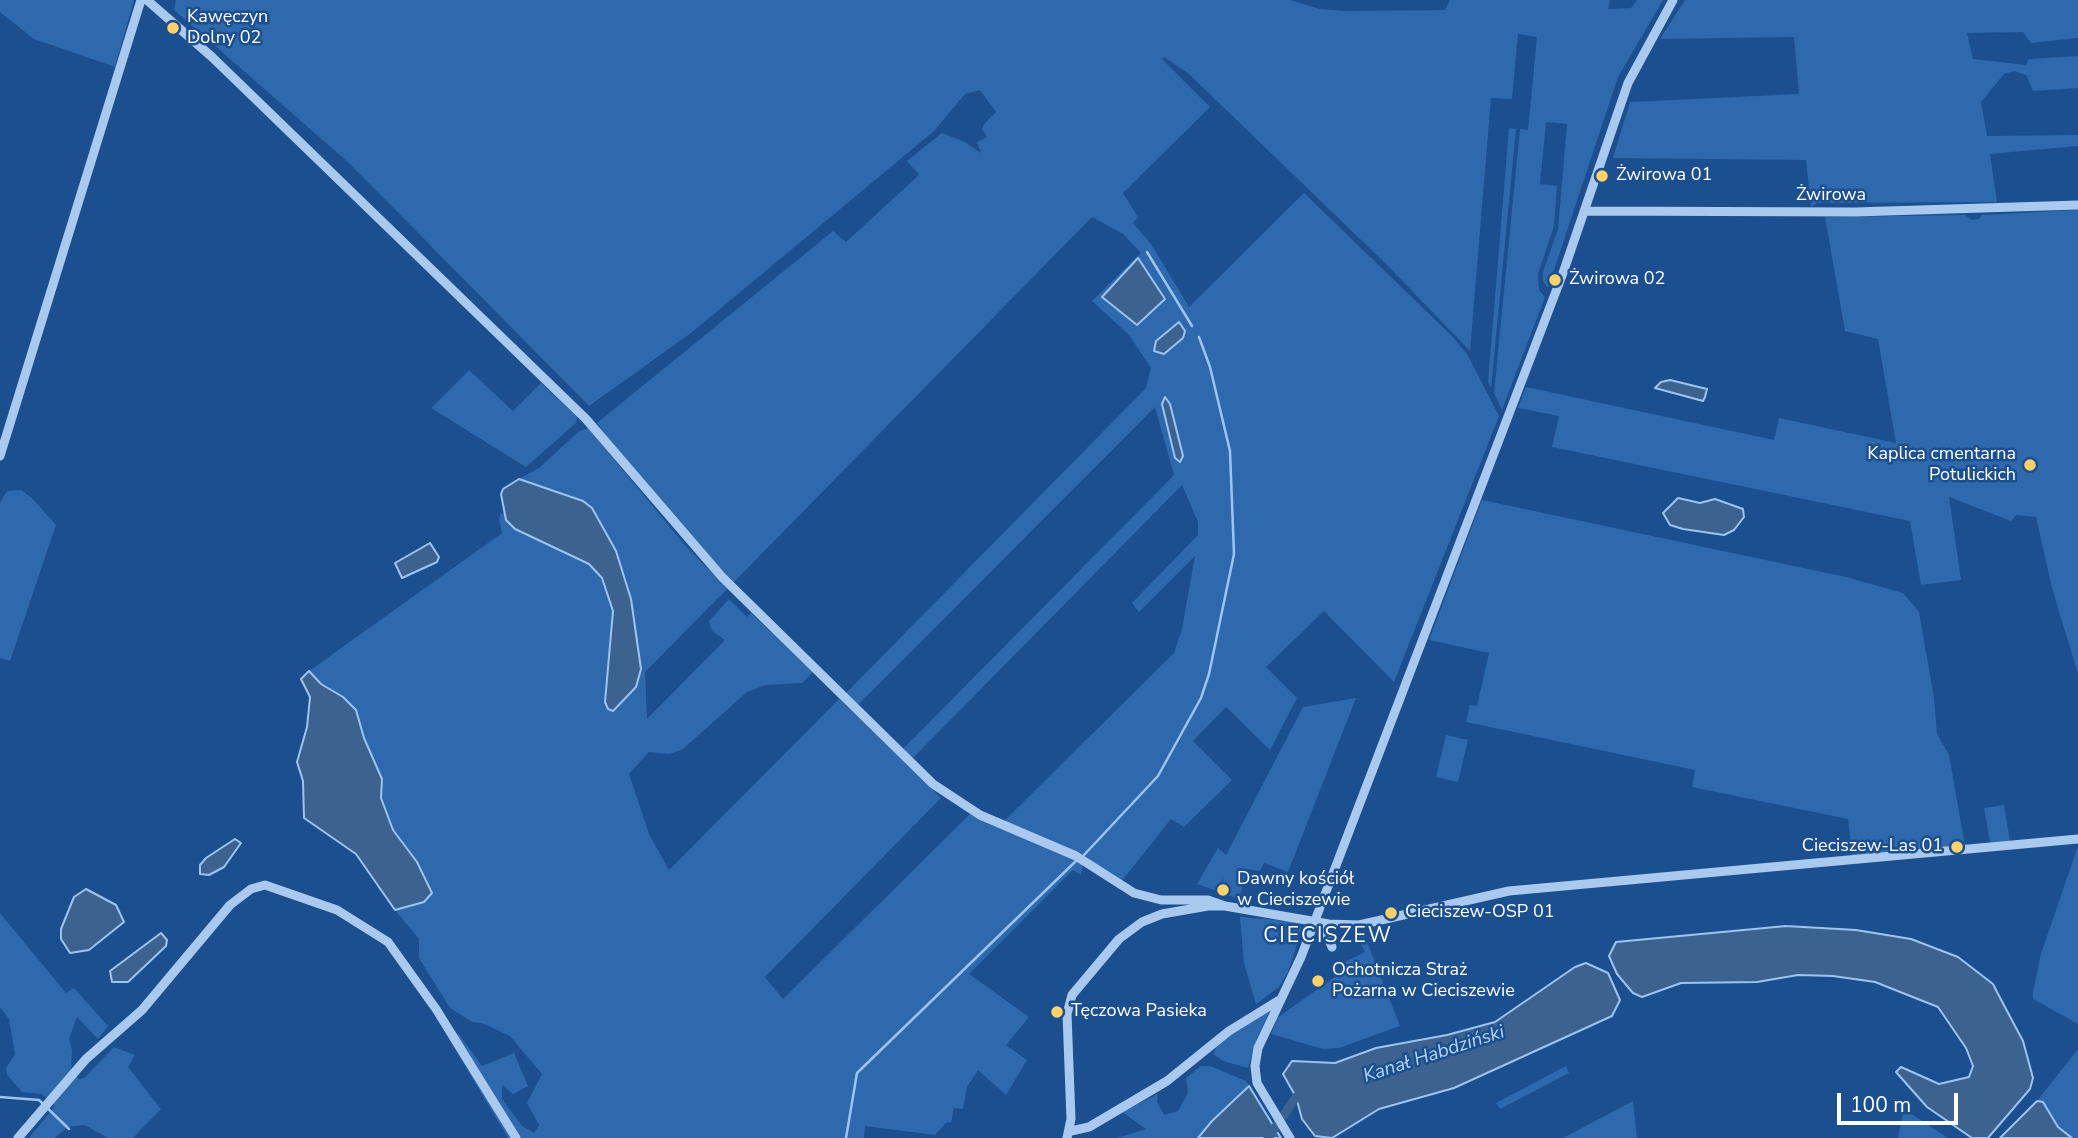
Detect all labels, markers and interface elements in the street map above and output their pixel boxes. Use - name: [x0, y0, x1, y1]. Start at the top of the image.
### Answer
- place label: Kawęczyn Dolny 02: [187, 7, 268, 50]
- marker: Kawęczyn Dolny 02: [165, 20, 181, 36]
- place label: Żwirowa 01: [1616, 165, 1712, 187]
- marker: Żwirowa 01: [1594, 168, 1610, 184]
- street label: Żwirowa: [1796, 185, 1866, 207]
- place label: Żwirowa 02: [1569, 269, 1665, 291]
- marker: Żwirowa 02: [1547, 272, 1563, 288]
- place label: Kaplica cmentarna Potulickich: [1867, 444, 2016, 486]
- marker: Kaplica cmentarna Potulickich: [2022, 457, 2038, 473]
- place label: Cieciszew-Las 01: [1802, 836, 1943, 858]
- marker: Cieciszew-Las 01: [1949, 839, 1965, 855]
- place label: Dawny kościół w Cieciszewie: [1237, 869, 1354, 912]
- marker: Dawny kościół w Cieciszewie: [1215, 882, 1231, 898]
- place label: Cieciszew-OSP 01: [1405, 902, 1554, 924]
- marker: Cieciszew-OSP 01: [1383, 905, 1399, 921]
- district label: CIECISZEW: [1264, 924, 1392, 950]
- place label: Ochotnicza Straż Pożarna w Cieciszewie: [1332, 960, 1515, 1002]
- marker: Ochotnicza Straż Pożarna w Cieciszewie: [1310, 973, 1326, 989]
- place label: Tęczowa Pasieka: [1071, 1001, 1207, 1023]
- marker: Tęczowa Pasieka: [1049, 1004, 1065, 1020]
- water label: Kanał Habdziński: [1361, 1021, 1507, 1089]
- scale bar: [1840, 1078, 1961, 1122]
- text: 100 m: [1850, 1091, 1911, 1119]

